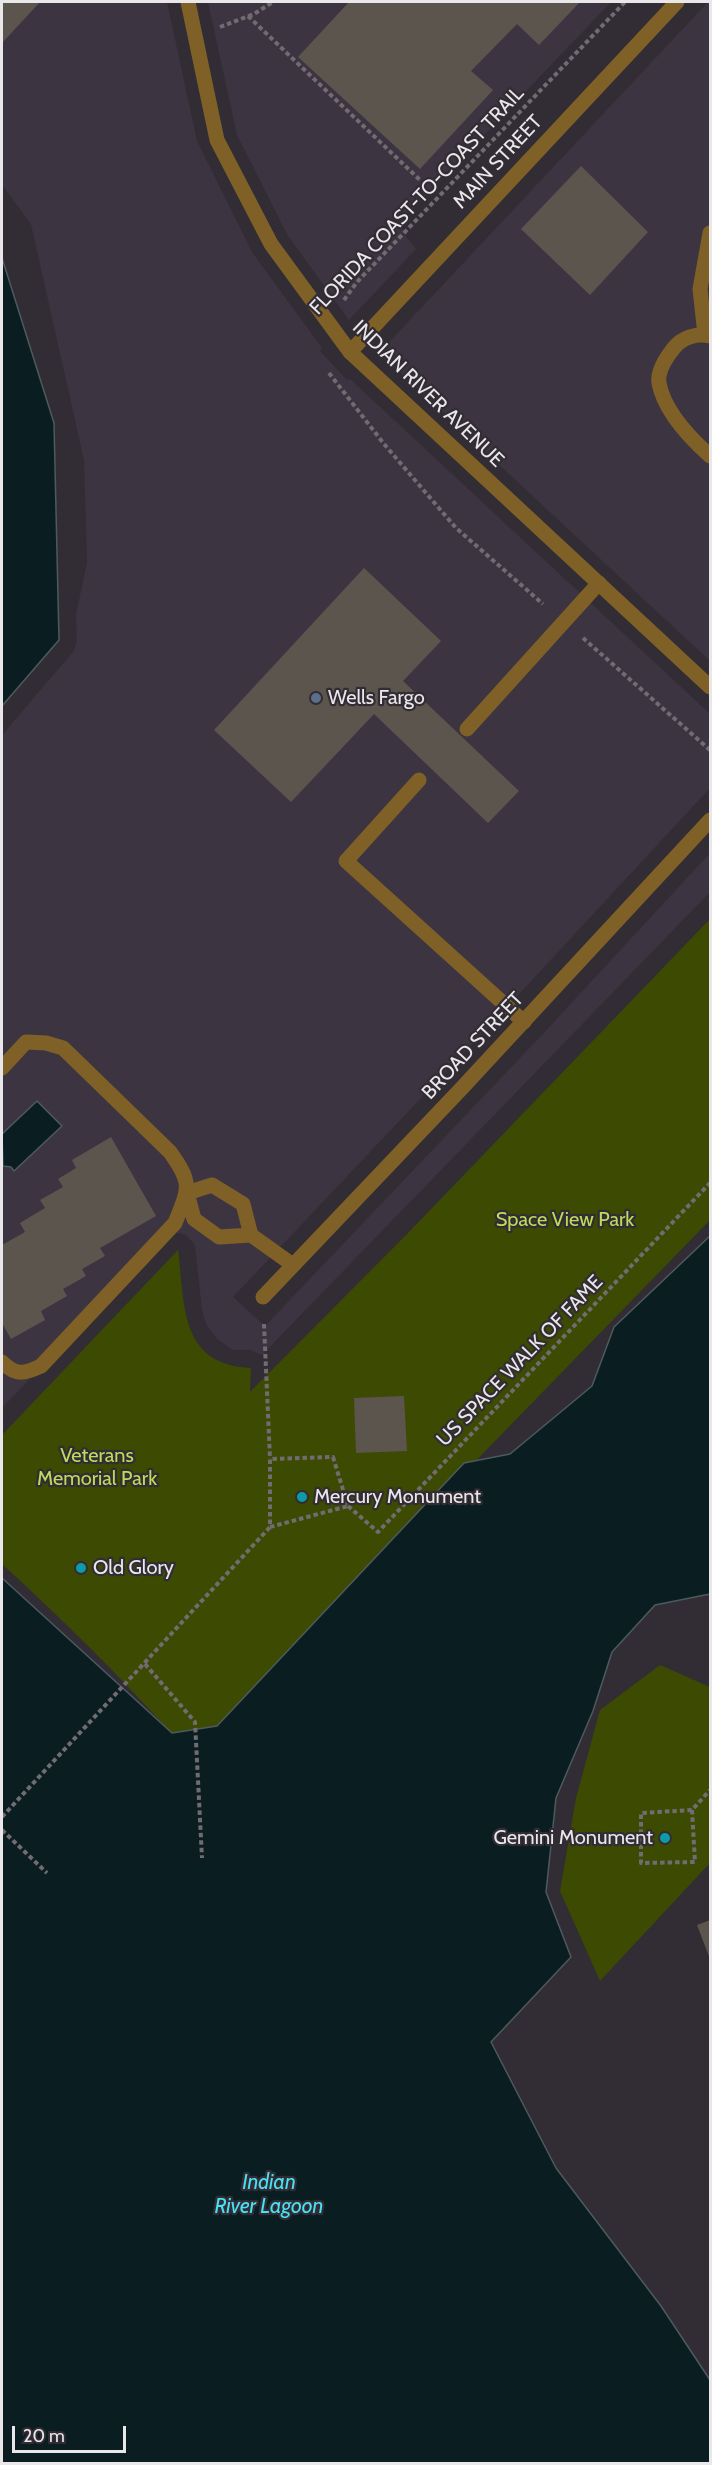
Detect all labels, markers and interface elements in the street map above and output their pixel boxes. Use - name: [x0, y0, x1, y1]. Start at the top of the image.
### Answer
- street label: FLORIDA COAST-TO-COAST TRAIL: [305, 82, 529, 320]
- street label: MAIN STREET: [448, 110, 548, 214]
- street label: INDIAN RIVER AVENUE: [347, 316, 509, 472]
- place label: Wells Fargo: [328, 686, 425, 710]
- marker: Wells Fargo: [309, 691, 323, 705]
- street label: BROAD STREET: [417, 987, 529, 1105]
- park label: Space View Park: [496, 1208, 634, 1232]
- street label: US SPACE WALK OF FAME: [432, 1270, 608, 1452]
- park label: Veterans Memorial Park: [37, 1444, 157, 1491]
- place label: Mercury Monument: [314, 1485, 481, 1509]
- marker: Mercury Monument: [295, 1490, 309, 1504]
- place label: Old Glory: [93, 1556, 174, 1580]
- marker: Old Glory: [74, 1561, 88, 1575]
- place label: Gemini Monument: [494, 1826, 653, 1850]
- marker: Gemini Monument: [658, 1831, 672, 1845]
- water label: Indian River Lagoon: [215, 2170, 323, 2220]
- scale bar: [15, 2414, 129, 2452]
- text: 20 m: [23, 2425, 65, 2447]

